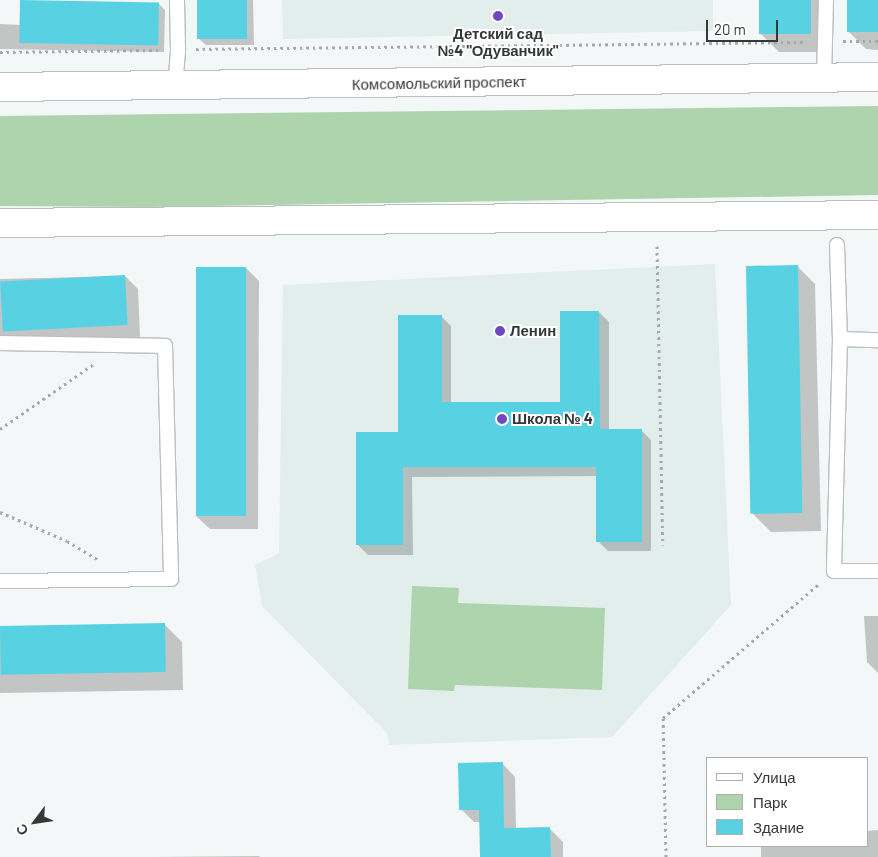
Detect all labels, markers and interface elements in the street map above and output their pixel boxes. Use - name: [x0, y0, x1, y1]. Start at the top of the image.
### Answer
- marker: Детский сад №4 "Одуванчик": [492, 10, 504, 22]
- scale bar: [708, 10, 780, 42]
- text: 20 m: [714, 20, 746, 38]
- place label: Детский сад №4 "Одуванчик": [438, 24, 558, 59]
- street label: Комсомольский проспект: [352, 72, 526, 94]
- place label: Ленин: [510, 322, 556, 340]
- marker: Ленин: [494, 325, 506, 337]
- place label: Школа № 4: [512, 410, 593, 428]
- marker: Школа № 4: [496, 413, 508, 425]
- legend: [706, 757, 868, 847]
- text: Улица: [753, 768, 796, 786]
- text: Парк: [753, 793, 787, 811]
- north arrow: [10, 797, 60, 847]
- text: Здание: [753, 818, 804, 836]
- text: С: [12, 821, 32, 839]

